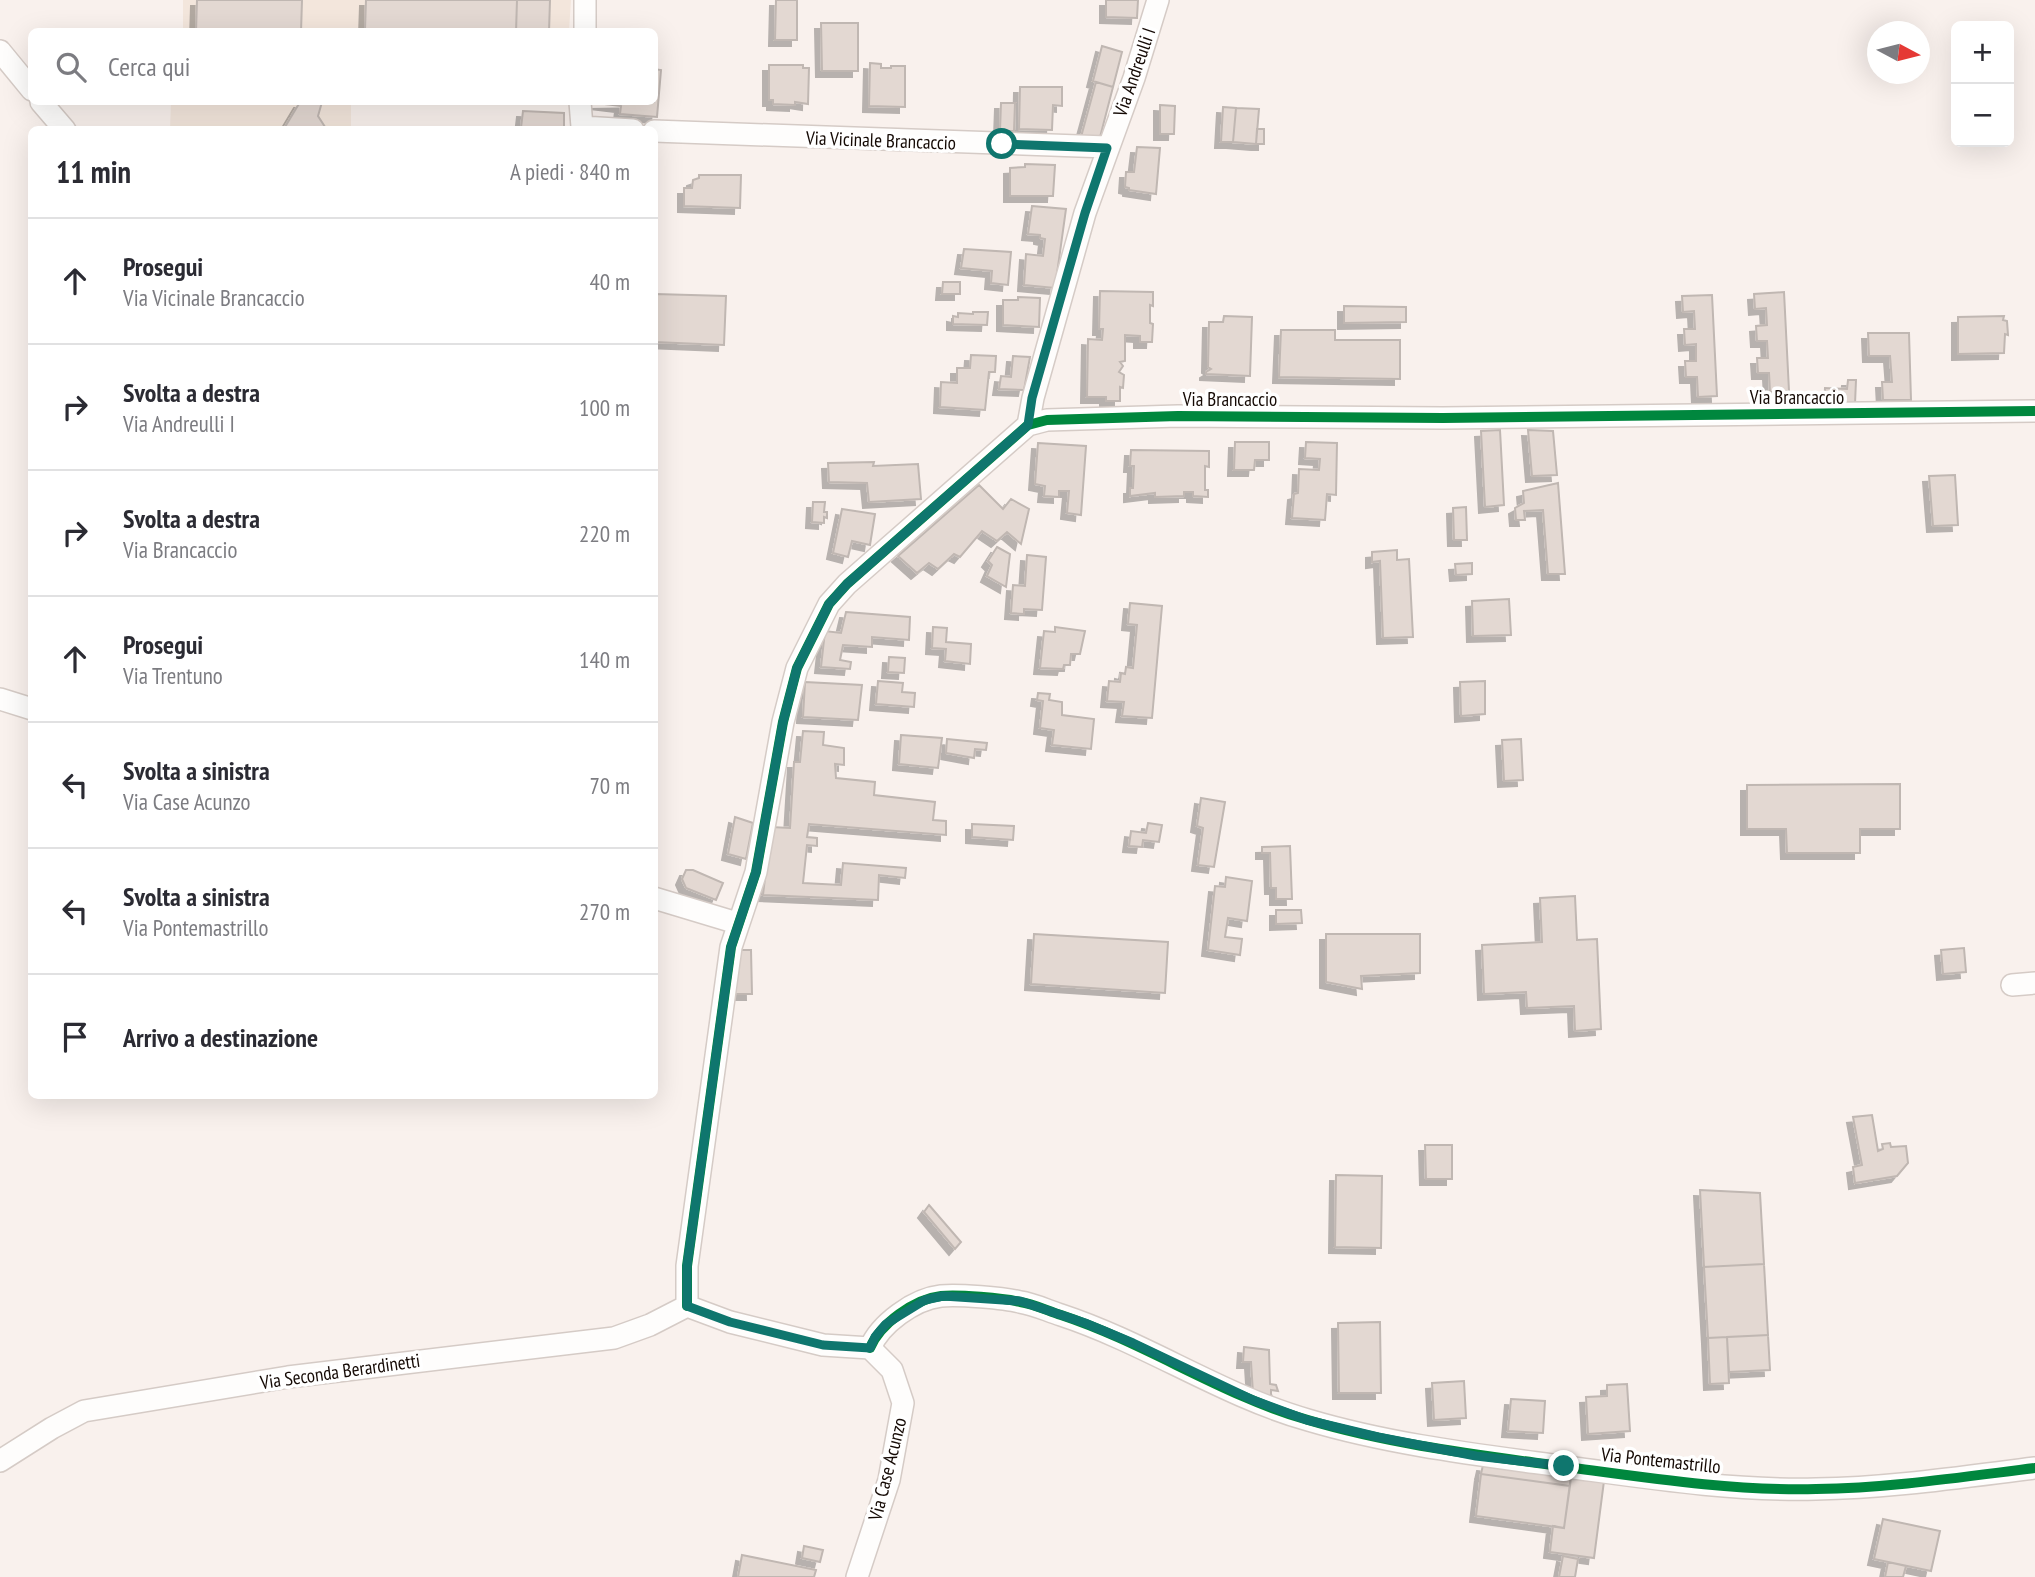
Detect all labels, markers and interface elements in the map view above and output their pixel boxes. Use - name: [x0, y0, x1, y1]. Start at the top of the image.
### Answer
- north arrow: [1867, 21, 1930, 84]
- map controls: [1951, 21, 2014, 147]
- button: +: [1951, 21, 2014, 84]
- street label: Via Andreulli I: [1107, 24, 1160, 121]
- search box: [28, 28, 658, 105]
- icon: search: [52, 48, 90, 86]
- text: Cerca qui: [108, 50, 190, 83]
- button: −: [1951, 84, 2014, 147]
- street label: Via Vicinale Brancaccio: [805, 125, 956, 155]
- route start: [986, 128, 1017, 159]
- text: 11 min: [56, 152, 131, 191]
- text: A piedi · 840 m: [510, 157, 630, 186]
- text: Prosegui: [123, 250, 203, 283]
- icon: ahead: [56, 262, 94, 300]
- text: 40 m: [589, 267, 630, 296]
- text: Via Vicinale Brancaccio: [123, 283, 305, 312]
- text: Svolta a destra: [123, 376, 260, 409]
- street label: Via Brancaccio: [1749, 385, 1844, 409]
- street label: Via Brancaccio: [1182, 387, 1277, 411]
- icon: right: [56, 388, 94, 426]
- text: 100 m: [579, 393, 630, 422]
- text: Via Andreulli I: [123, 409, 235, 438]
- text: Svolta a destra: [123, 502, 260, 535]
- icon: right: [56, 514, 94, 552]
- text: 220 m: [579, 519, 630, 548]
- text: Via Brancaccio: [123, 535, 237, 564]
- text: Prosegui: [123, 628, 203, 661]
- icon: ahead: [56, 640, 94, 678]
- text: 140 m: [579, 645, 630, 674]
- text: Via Trentuno: [123, 661, 223, 690]
- text: Svolta a sinistra: [123, 754, 270, 787]
- icon: left: [56, 766, 94, 804]
- text: 70 m: [589, 771, 630, 800]
- text: Via Case Acunzo: [123, 787, 251, 816]
- text: Svolta a sinistra: [123, 880, 270, 913]
- icon: left: [56, 892, 94, 930]
- text: 270 m: [579, 897, 630, 926]
- text: Via Pontemastrillo: [123, 913, 268, 942]
- icon: arrive: [56, 1018, 94, 1056]
- text: Arrivo a destinazione: [123, 1021, 318, 1054]
- street label: Via Seconda Berardinetti: [258, 1348, 421, 1394]
- street label: Via Case Acunzo: [862, 1415, 911, 1524]
- street label: Via Pontemastrillo: [1599, 1442, 1722, 1478]
- route end: [1548, 1450, 1579, 1481]

